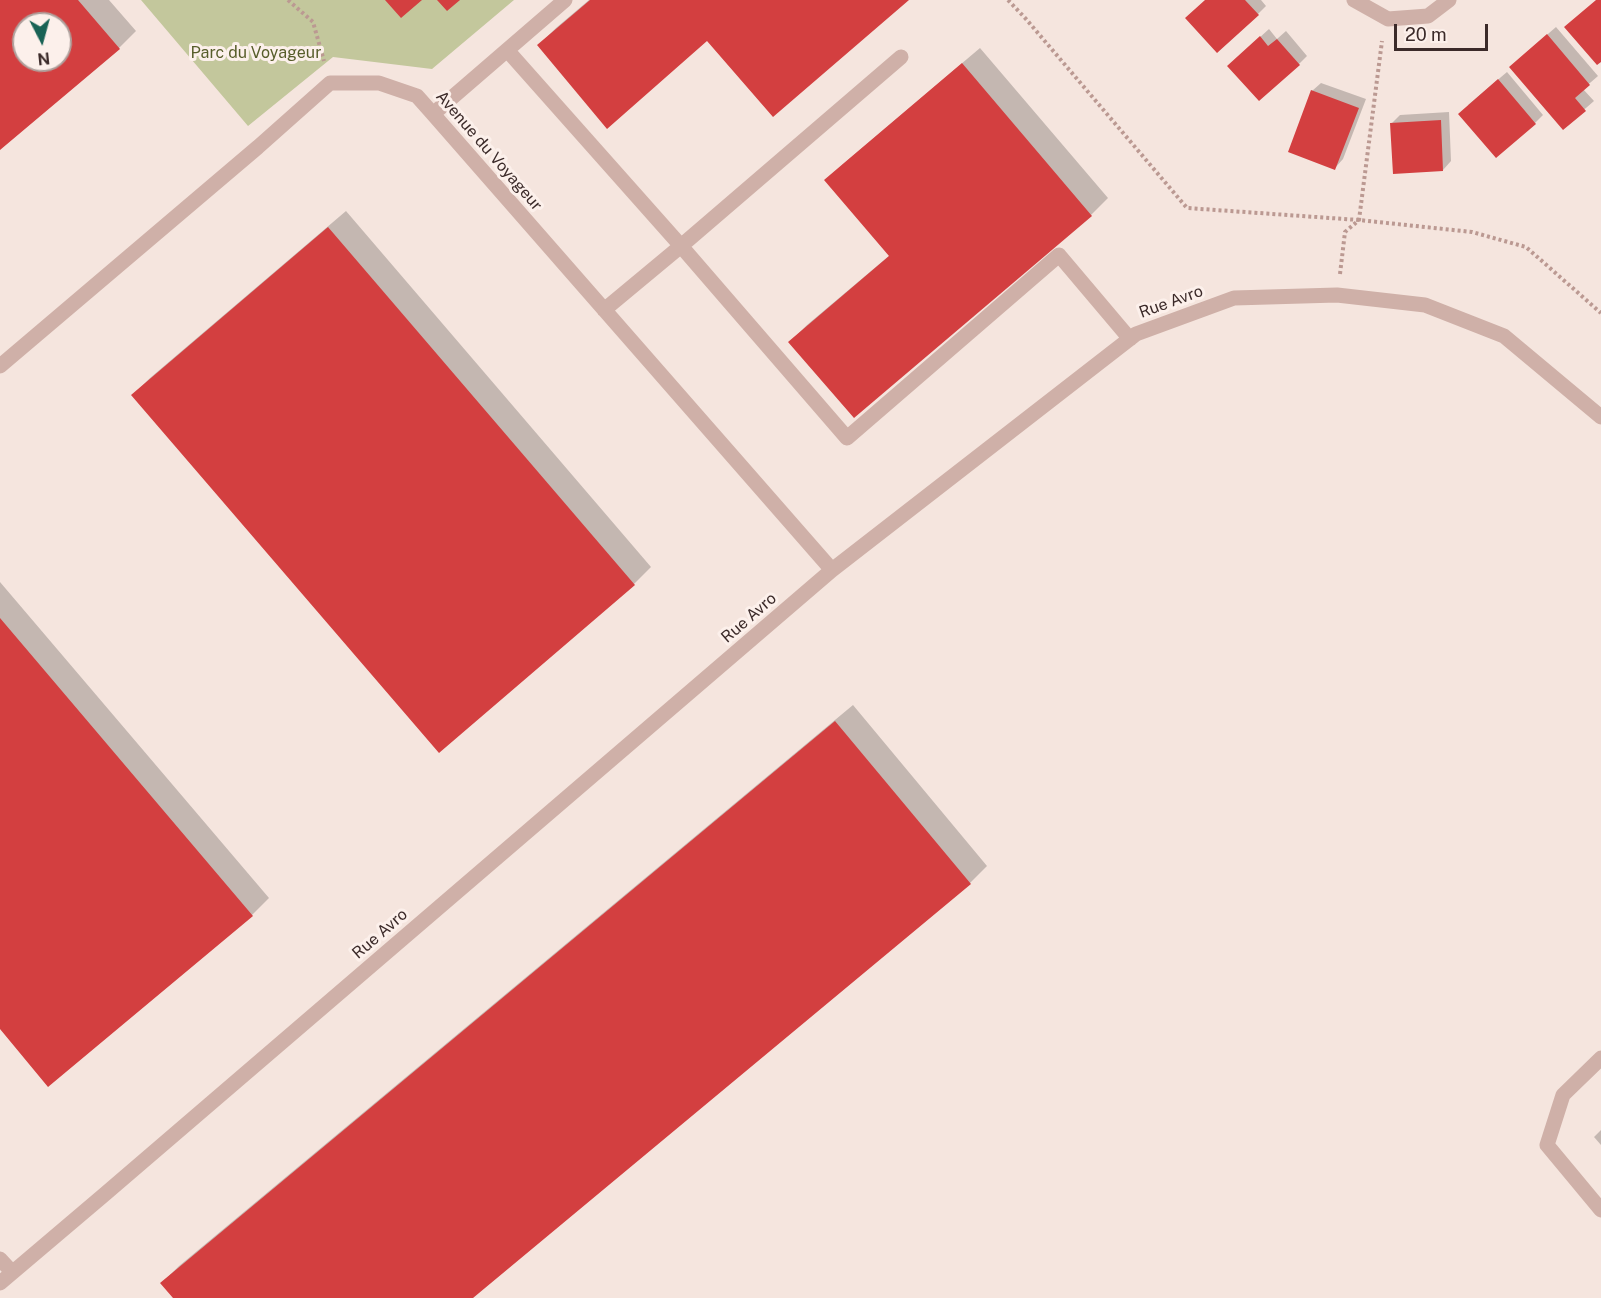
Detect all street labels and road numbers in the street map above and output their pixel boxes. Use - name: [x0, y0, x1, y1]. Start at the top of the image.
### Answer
- street label: Avenue du Voyageur: [432, 87, 546, 215]
- street label: Rue Avro: [1136, 282, 1206, 322]
- street label: Rue Avro: [718, 589, 780, 647]
- street label: Rue Avro: [349, 905, 411, 963]

